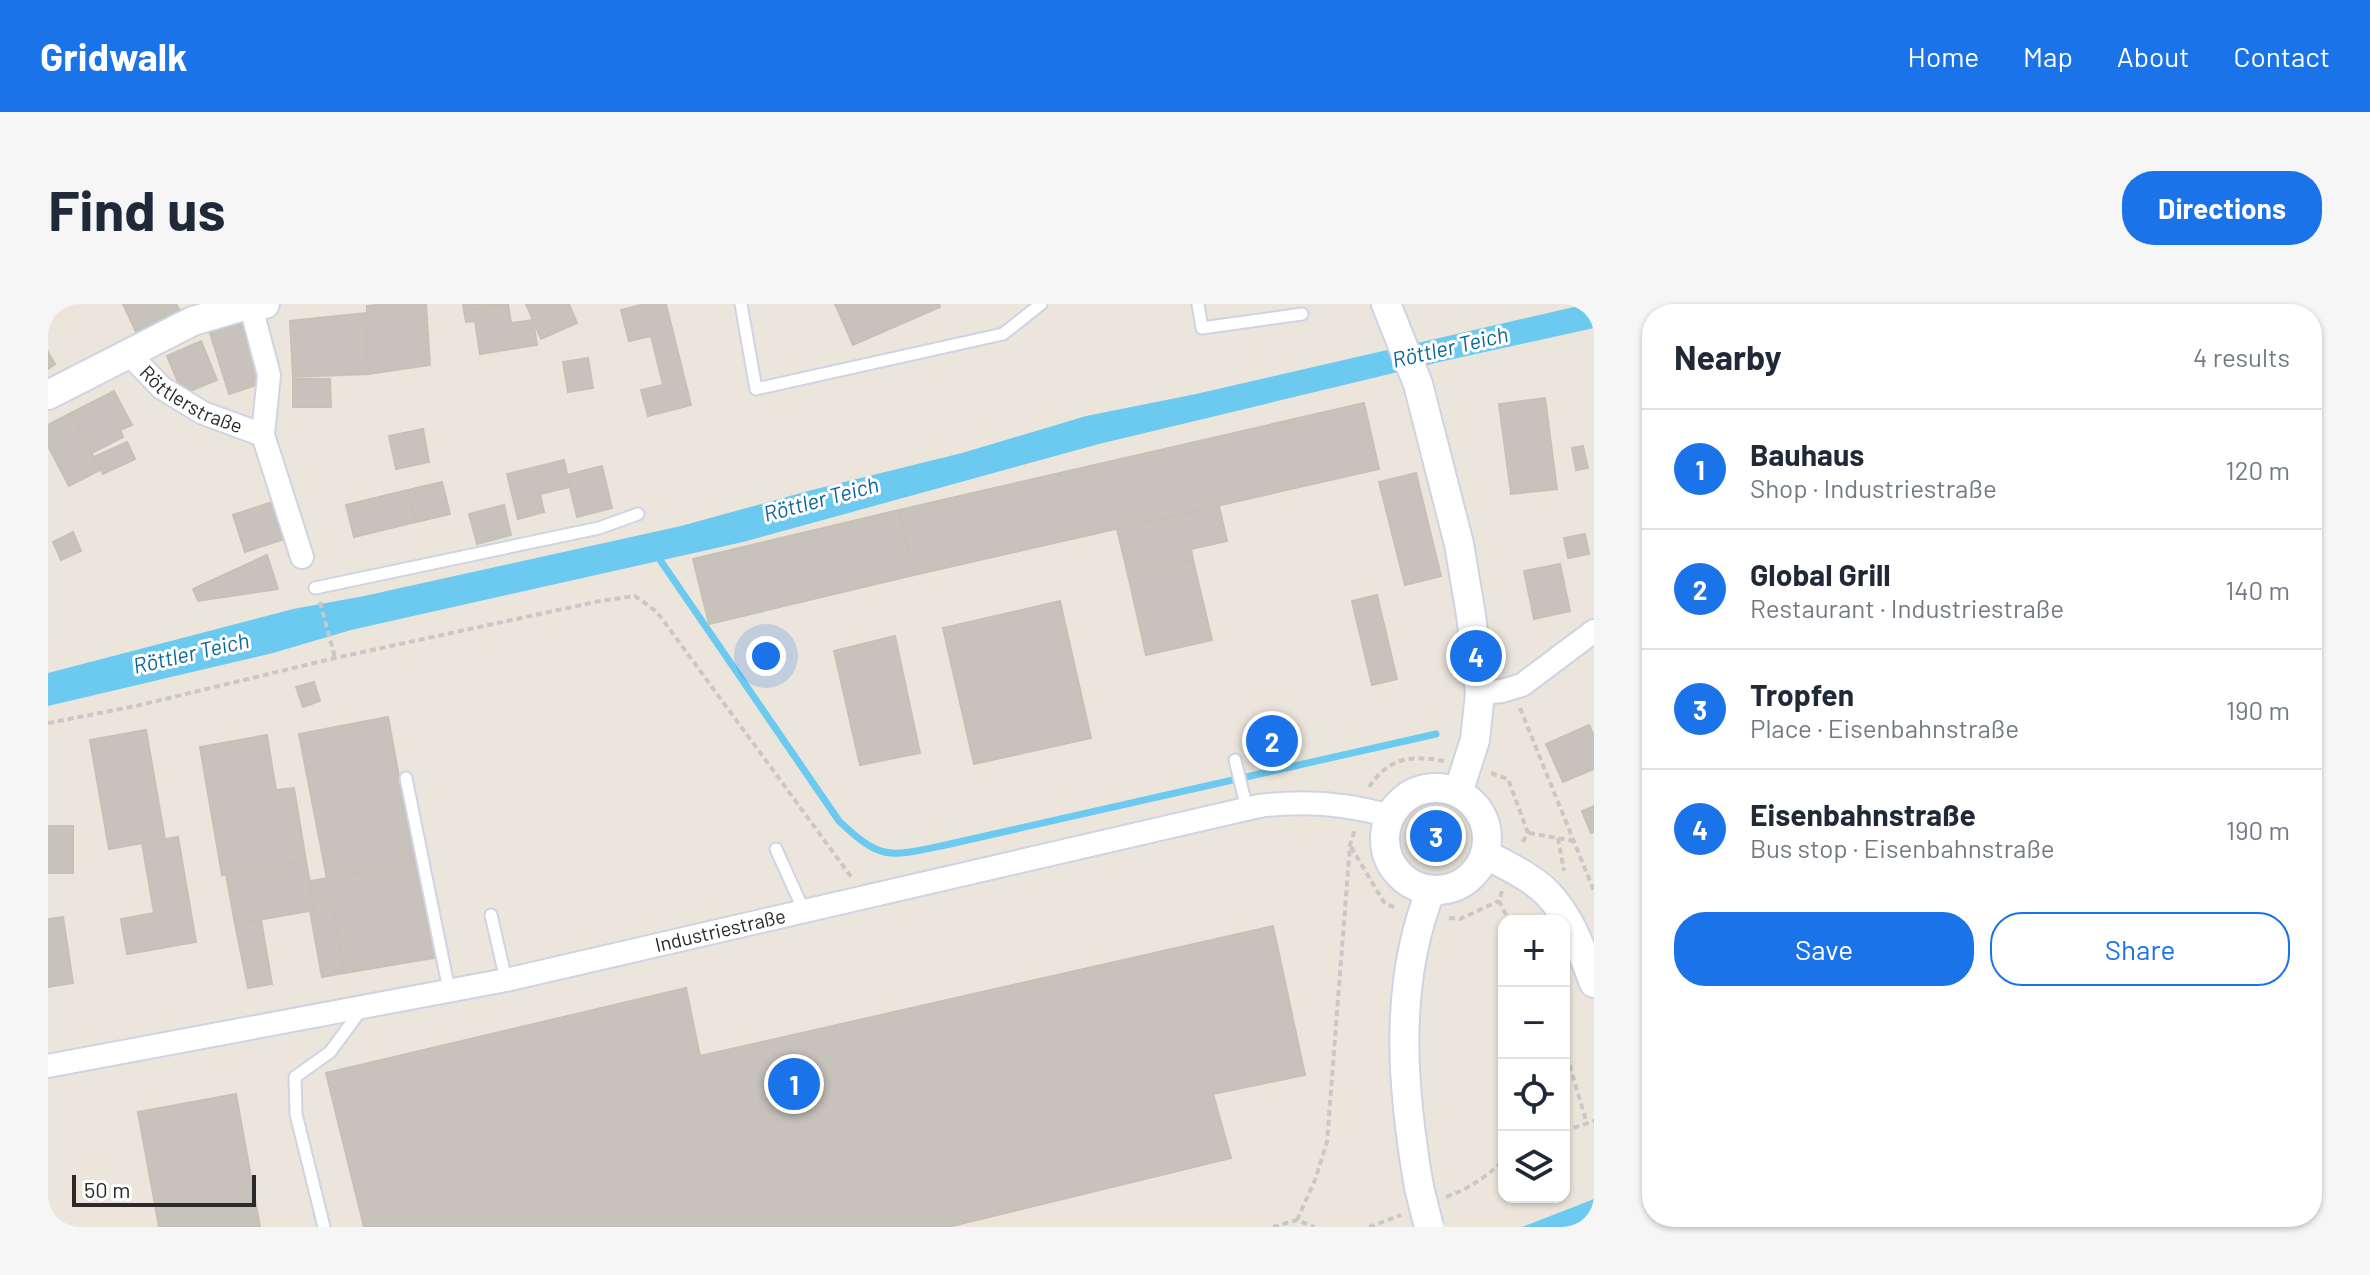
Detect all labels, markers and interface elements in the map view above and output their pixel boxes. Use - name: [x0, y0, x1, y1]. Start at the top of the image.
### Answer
- text: Gridwalk: [40, 33, 187, 79]
- text: Home: [1908, 39, 1979, 73]
- text: Map: [2023, 39, 2073, 73]
- text: About: [2117, 39, 2189, 73]
- text: Contact: [2233, 39, 2330, 73]
- button: Directions: [2122, 171, 2322, 245]
- text: Find us: [48, 175, 226, 242]
- water label: Röttler Teich: [1389, 320, 1510, 372]
- text: Nearby: [1674, 336, 1782, 377]
- text: 4 results: [2193, 341, 2290, 372]
- street label: Röttlerstraße: [135, 360, 246, 438]
- text: Bauhaus: [1750, 436, 1864, 472]
- text: 1: [1695, 454, 1705, 485]
- text: 120 m: [2226, 454, 2290, 485]
- water label: Röttler Teich: [760, 470, 881, 526]
- text: Shop · Industriestraße: [1750, 472, 1997, 503]
- text: Global Grill: [1750, 556, 1891, 592]
- text: 2: [1693, 574, 1707, 605]
- text: 140 m: [2225, 574, 2290, 605]
- text: Restaurant · Industriestraße: [1750, 592, 2064, 623]
- water label: Röttler Teich: [130, 626, 251, 678]
- pin: 4: [1450, 626, 1502, 686]
- your location: [746, 636, 786, 676]
- text: Tropfen: [1750, 676, 1854, 712]
- text: 3: [1693, 694, 1707, 725]
- text: 190 m: [2226, 694, 2290, 725]
- pin: 2: [1246, 711, 1298, 771]
- text: Place · Eisenbahnstraße: [1750, 712, 2019, 743]
- text: Eisenbahnstraße: [1750, 796, 1976, 832]
- pin: 3: [1410, 806, 1462, 866]
- text: 4: [1692, 814, 1708, 845]
- text: 190 m: [2226, 814, 2290, 845]
- text: Bus stop · Eisenbahnstraße: [1750, 832, 2055, 863]
- street label: Industriestraße: [652, 903, 788, 956]
- button: Save: [1674, 912, 1974, 986]
- button: Share: [1990, 912, 2290, 986]
- map controls: [1498, 915, 1570, 1203]
- button: +: [1498, 915, 1570, 987]
- button: −: [1498, 987, 1570, 1059]
- pin: 1: [768, 1054, 820, 1114]
- button: locate: [1498, 1059, 1570, 1131]
- button: layers: [1498, 1131, 1570, 1203]
- scale bar: [72, 1171, 256, 1207]
- text: 50 m: [84, 1176, 130, 1202]

